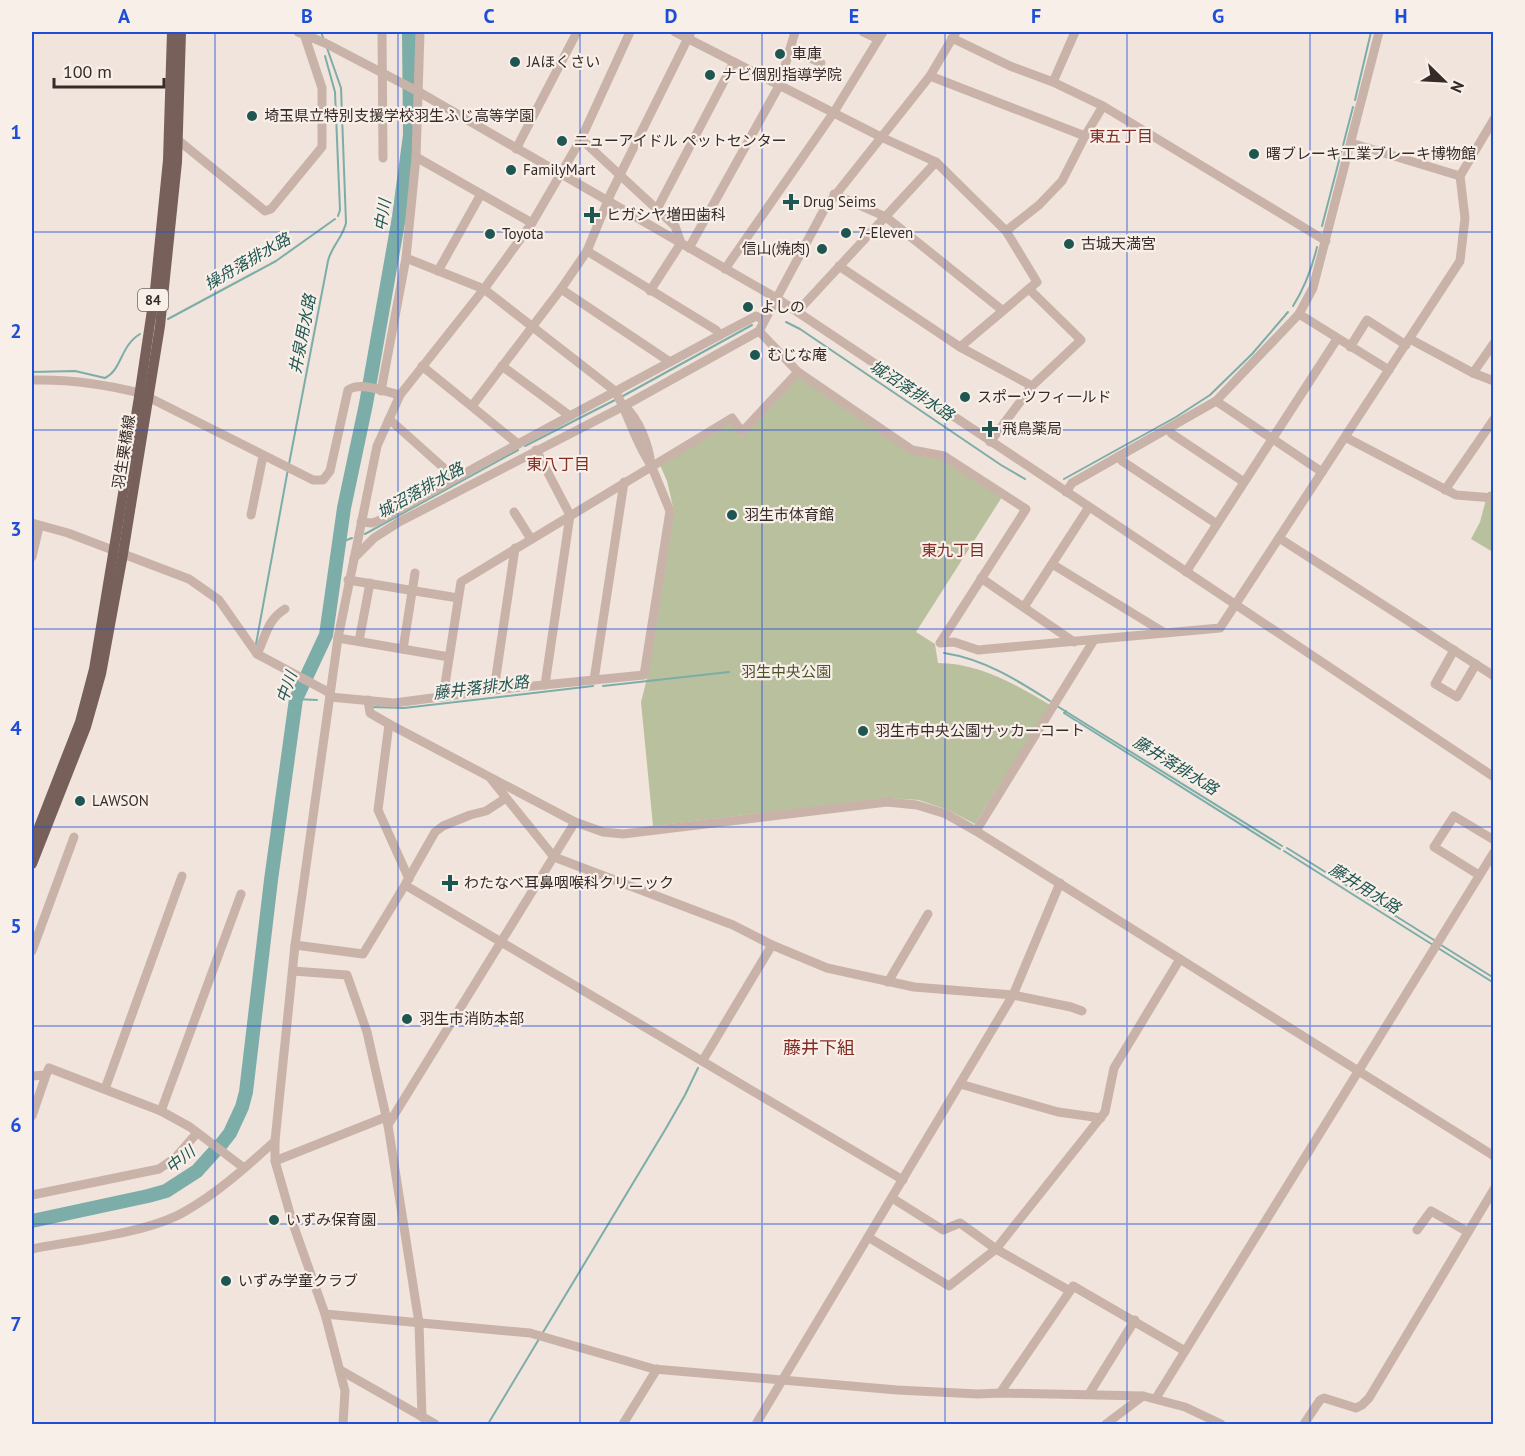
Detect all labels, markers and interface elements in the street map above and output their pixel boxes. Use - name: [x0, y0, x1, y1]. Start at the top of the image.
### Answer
- text: A: [118, 3, 131, 29]
- text: B: [301, 3, 313, 29]
- text: C: [483, 3, 495, 29]
- text: D: [665, 3, 678, 29]
- text: E: [849, 3, 859, 29]
- text: F: [1031, 3, 1041, 29]
- text: G: [1212, 3, 1224, 29]
- text: H: [1394, 3, 1408, 29]
- place label: 車庫: [792, 44, 822, 63]
- marker: 車庫: [773, 47, 787, 61]
- scale bar: [54, 51, 164, 89]
- north arrow: [1414, 51, 1474, 111]
- place label: JAほくさい: [526, 52, 600, 71]
- marker: JAほくさい: [508, 55, 522, 69]
- text: 100 m: [63, 60, 112, 83]
- place label: ナビ個別指導学院: [722, 65, 842, 84]
- marker: ナビ個別指導学院: [703, 68, 717, 82]
- text: N: [1446, 78, 1469, 96]
- place label: 埼玉県立特別支援学校羽生ふじ高等学園: [264, 106, 534, 125]
- marker: 埼玉県立特別支援学校羽生ふじ高等学園: [245, 109, 259, 123]
- text: 1: [10, 119, 22, 145]
- district label: 東五丁目: [1089, 126, 1153, 146]
- place label: ニューアイドル ペットセンター: [574, 131, 787, 150]
- marker: ニューアイドル ペットセンター: [555, 134, 569, 148]
- place label: 曙ブレーキ工業ブレーキ博物館: [1266, 144, 1476, 163]
- marker: 曙ブレーキ工業ブレーキ博物館: [1247, 147, 1261, 161]
- place label: FamilyMart: [523, 160, 596, 179]
- marker: FamilyMart: [504, 163, 518, 177]
- place label: Drug Seims: [803, 192, 876, 211]
- marker: Drug Seims: [784, 195, 798, 209]
- water label: 中川: [370, 196, 395, 232]
- place label: ヒガシヤ増田歯科: [606, 205, 726, 224]
- marker: ヒガシヤ増田歯科: [583, 206, 601, 224]
- place label: 7-Eleven: [858, 223, 913, 242]
- place label: Toyota: [502, 224, 544, 243]
- marker: 7-Eleven: [839, 226, 853, 240]
- water label: 操舟落排水路: [200, 227, 295, 294]
- marker: Toyota: [483, 227, 497, 241]
- place label: 古城天満宮: [1081, 234, 1156, 253]
- marker: 古城天満宮: [1062, 237, 1076, 251]
- place label: 信山(焼肉): [742, 239, 810, 258]
- marker: 信山(焼肉): [815, 242, 829, 256]
- road number: 84: [138, 289, 168, 311]
- water label: 井泉用水路: [285, 291, 320, 375]
- place label: よしの: [760, 297, 805, 316]
- marker: よしの: [741, 300, 755, 314]
- text: 2: [10, 318, 22, 344]
- place label: むじな庵: [767, 345, 827, 364]
- marker: むじな庵: [748, 348, 762, 362]
- water label: 城沼落排水路: [866, 355, 959, 426]
- place label: スポーツフィ一ルド: [977, 387, 1111, 406]
- marker: スポーツフィ一ルド: [958, 390, 972, 404]
- street label: 羽生栗橋線: [108, 413, 139, 490]
- place label: 飛鳥薬局: [1002, 419, 1062, 438]
- marker: 飛鳥薬局: [983, 422, 997, 436]
- district label: 東八丁目: [526, 454, 590, 474]
- water label: 城沼落排水路: [373, 457, 469, 522]
- place label: 羽生市体育館: [744, 505, 834, 524]
- marker: 羽生市体育館: [725, 508, 739, 522]
- text: 3: [10, 516, 22, 542]
- district label: 東九丁目: [921, 540, 985, 560]
- park label: 羽生中央公園: [741, 662, 831, 681]
- water label: 中川: [271, 667, 301, 705]
- water label: 藤井落排水路: [432, 671, 532, 703]
- text: 4: [10, 715, 22, 741]
- place label: 羽生市中央公園サッカーコート: [875, 721, 1085, 740]
- marker: 羽生市中央公園サッカーコート: [856, 724, 870, 738]
- water label: 藤井落排水路: [1130, 731, 1224, 800]
- place label: LAWSON: [92, 791, 149, 810]
- marker: LAWSON: [73, 794, 87, 808]
- water label: 藤井用水路: [1326, 858, 1406, 919]
- place label: わたなべ耳鼻咽喉科クリニック: [464, 873, 674, 892]
- marker: わたなべ耳鼻咽喉科クリニック: [441, 874, 459, 892]
- text: 5: [10, 913, 22, 939]
- place label: 羽生市消防本部: [419, 1009, 524, 1028]
- marker: 羽生市消防本部: [400, 1012, 414, 1026]
- district label: 藤井下組: [783, 1036, 855, 1059]
- text: 6: [10, 1112, 22, 1138]
- water label: 中川: [161, 1140, 200, 1177]
- place label: いずみ保育園: [286, 1210, 376, 1229]
- marker: いずみ保育園: [267, 1213, 281, 1227]
- place label: いずみ学童クラブ: [238, 1271, 358, 1290]
- marker: いずみ学童クラブ: [219, 1274, 233, 1288]
- text: 7: [10, 1311, 22, 1337]

